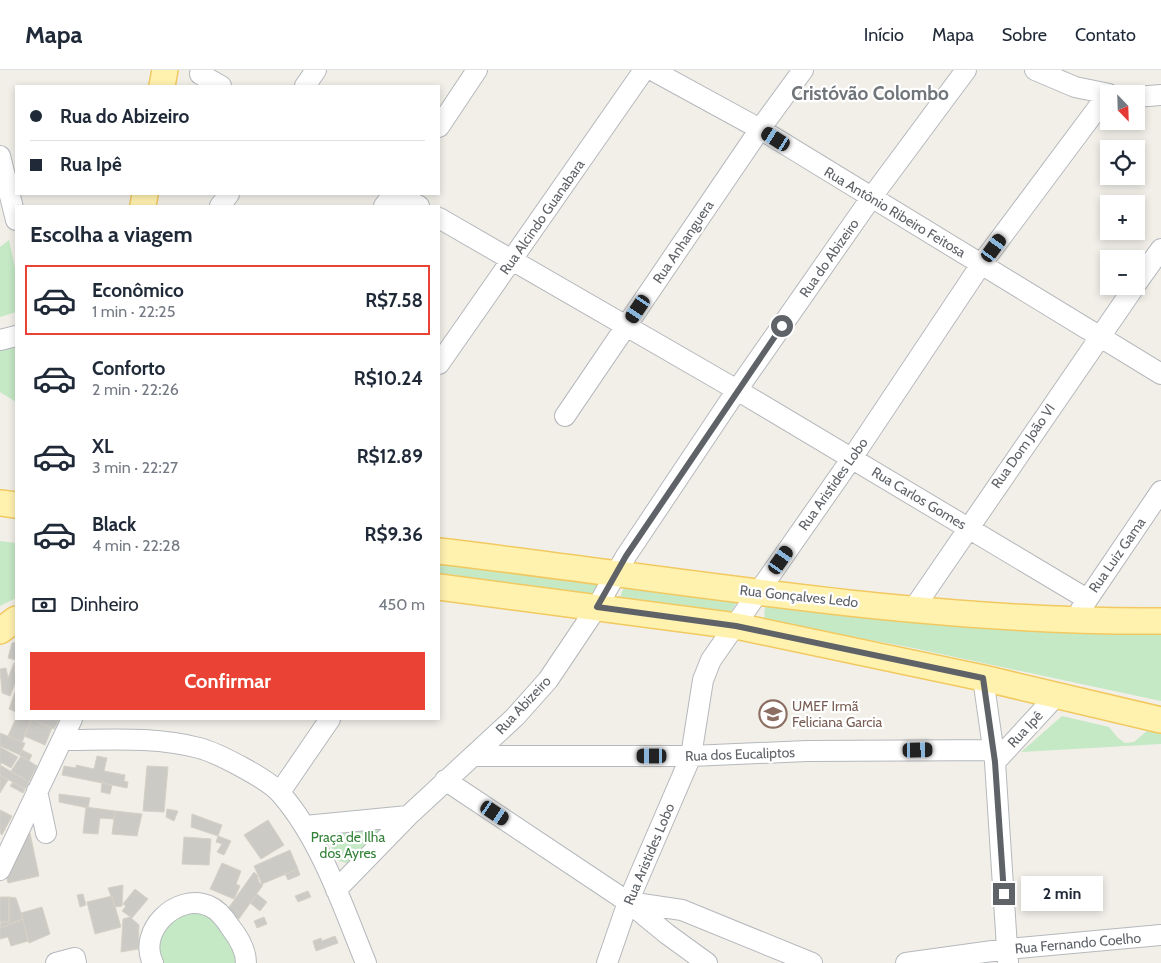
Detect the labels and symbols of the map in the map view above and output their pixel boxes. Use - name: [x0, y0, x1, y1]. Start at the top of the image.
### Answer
- district label: Cristóvão Colombo: [791, 82, 949, 105]
- north arrow: [1100, 85, 1145, 130]
- car: [759, 125, 792, 153]
- street label: Rua Alcindo Guanabara: [495, 156, 589, 278]
- street label: Rua Antônio Ribeiro Feitosa: [821, 163, 969, 262]
- street label: Rua Anhanguera: [649, 197, 718, 287]
- street label: Rua do Abizeiro: [795, 215, 863, 301]
- car: [979, 231, 1008, 265]
- car: [623, 292, 652, 326]
- route start: [771, 315, 793, 337]
- street label: Rua Dom João VI: [987, 400, 1059, 492]
- street label: Rua Aristides Lobo: [794, 434, 872, 534]
- street label: Rua Carlos Gomes: [868, 463, 970, 533]
- street label: Rua Luiz Gama: [1085, 514, 1150, 596]
- car: [766, 543, 795, 577]
- street label: Rua Gonçalves Ledo: [739, 581, 859, 611]
- street label: Rua Abizeiro: [491, 672, 555, 738]
- place label: UMEF Irmã Feliciana Garcia: [792, 697, 883, 731]
- school or university icon: UMEF Irmã Feliciana Garcia: [758, 699, 788, 729]
- street label: Rua Ipê: [1003, 707, 1047, 751]
- car: [902, 742, 933, 758]
- street label: Rua dos Eucaliptos: [685, 743, 795, 765]
- car: [637, 749, 667, 764]
- car: [478, 798, 511, 828]
- street label: Rua Aristides Lobo: [619, 800, 679, 908]
- park label: Praça de Ilha dos Ayres: [311, 828, 385, 862]
- callout: 2 min: [1022, 876, 1104, 912]
- route end: [993, 883, 1015, 905]
- street label: Rua Fernando Coelho: [1014, 928, 1142, 957]

